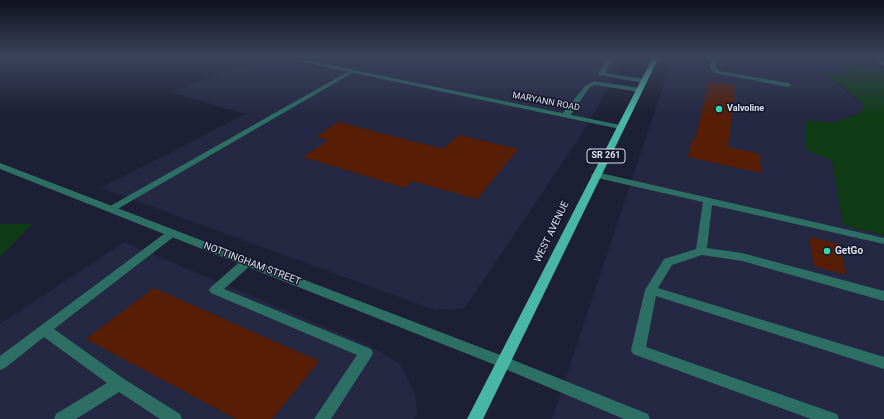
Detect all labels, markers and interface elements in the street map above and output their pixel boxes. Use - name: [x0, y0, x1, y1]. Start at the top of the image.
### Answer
- street label: MARYANN ROAD: [511, 90, 581, 114]
- marker: Valvoline: [714, 104, 724, 114]
- place label: Valvoline: [727, 104, 764, 114]
- road number: SR 261: [587, 149, 625, 163]
- street label: WEST AVENUE: [532, 200, 572, 264]
- street label: NOTTINGHAM STREET: [202, 240, 302, 288]
- place label: GetGo: [835, 245, 863, 257]
- marker: GetGo: [822, 246, 832, 256]

